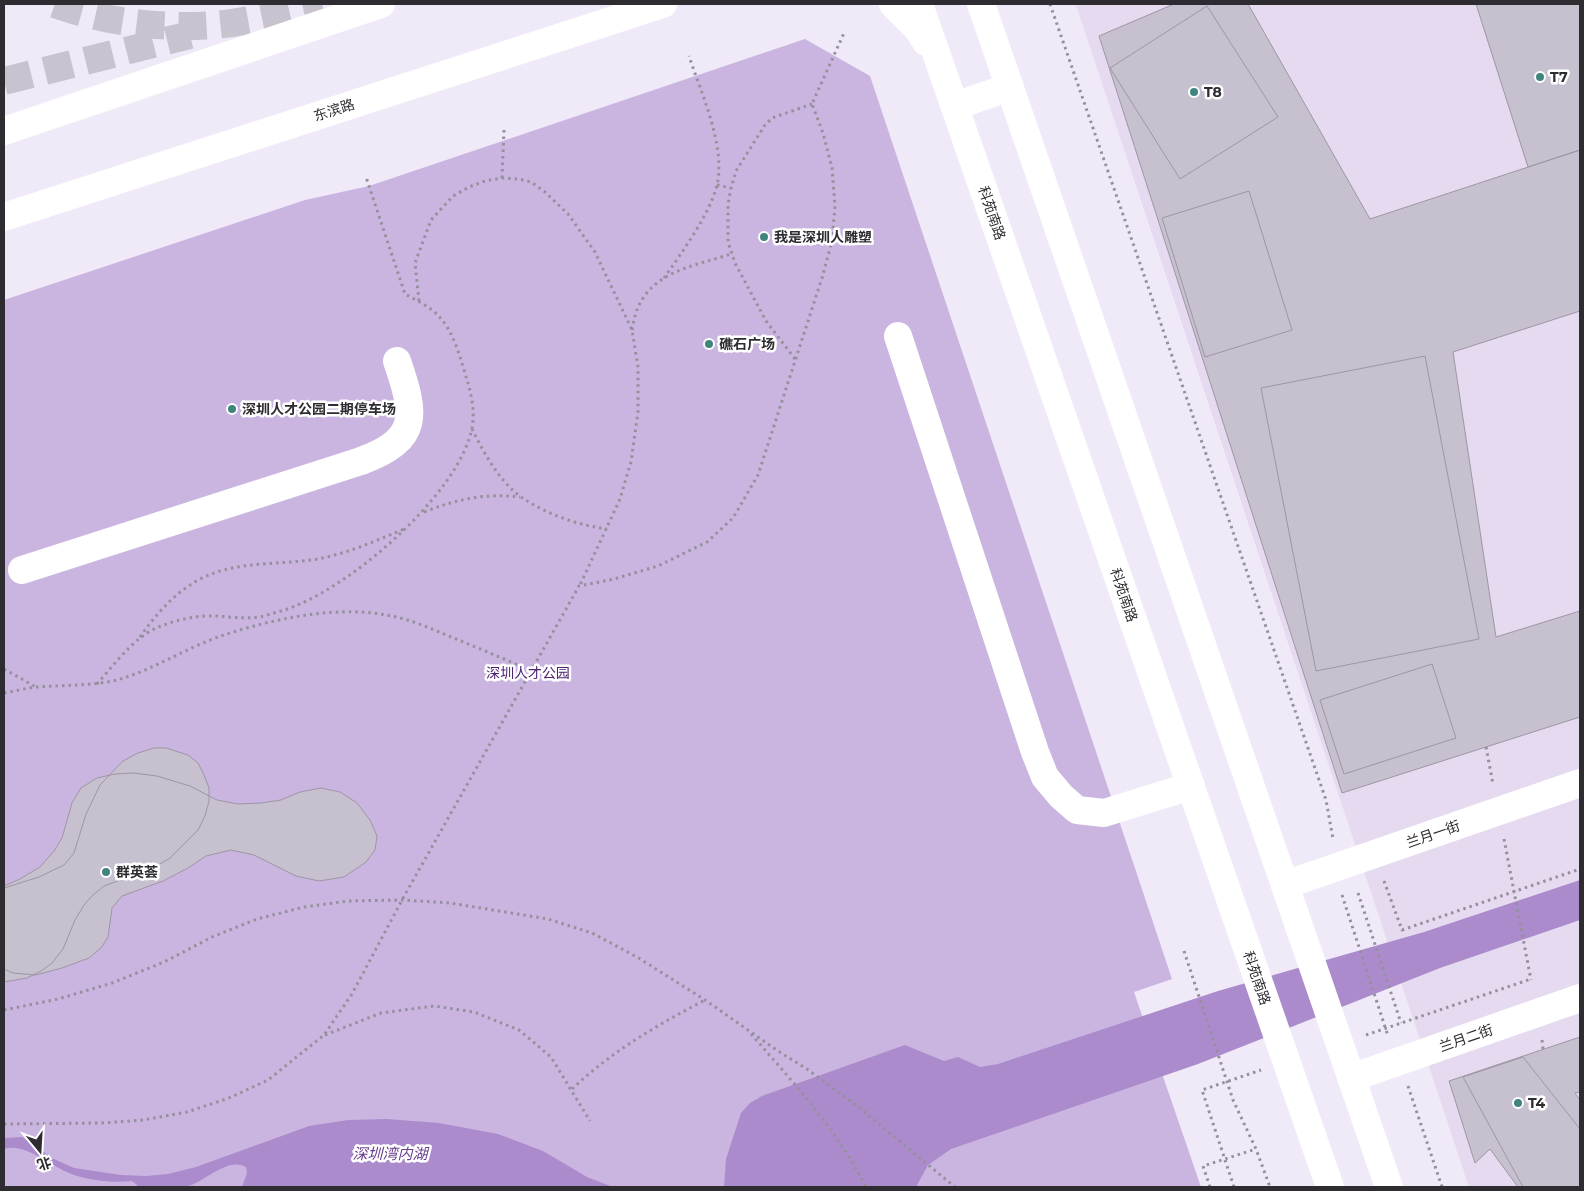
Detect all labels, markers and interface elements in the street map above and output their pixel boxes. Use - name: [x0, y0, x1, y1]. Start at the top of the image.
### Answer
- place label: T7: [1550, 68, 1568, 86]
- marker: T7: [1534, 71, 1546, 83]
- place label: T8: [1204, 83, 1222, 101]
- marker: T8: [1188, 86, 1200, 98]
- street label: 东滨路: [311, 95, 357, 125]
- street label: 科苑南路: [974, 184, 1010, 242]
- place label: 我是深圳人雕塑: [774, 228, 872, 246]
- marker: 我是深圳人雕塑: [758, 231, 770, 243]
- place label: 礁石广场: [719, 335, 775, 353]
- marker: 礁石广场: [703, 338, 715, 350]
- place label: 深圳人才公园二期停车场: [242, 400, 396, 418]
- marker: 深圳人才公园二期停车场: [226, 403, 238, 415]
- street label: 科苑南路: [1106, 566, 1142, 624]
- park label: 深圳人才公园: [486, 664, 570, 682]
- street label: 兰月一街: [1404, 816, 1462, 852]
- place label: 群英荟: [116, 863, 158, 881]
- marker: 群英荟: [100, 866, 112, 878]
- street label: 科苑南路: [1239, 949, 1275, 1007]
- street label: 兰月二街: [1437, 1020, 1495, 1056]
- place label: T4: [1528, 1094, 1545, 1112]
- marker: T4: [1512, 1097, 1524, 1109]
- north arrow: [15, 1126, 65, 1176]
- water label: 深圳湾内湖: [352, 1144, 429, 1163]
- text: 北: [35, 1153, 53, 1174]

